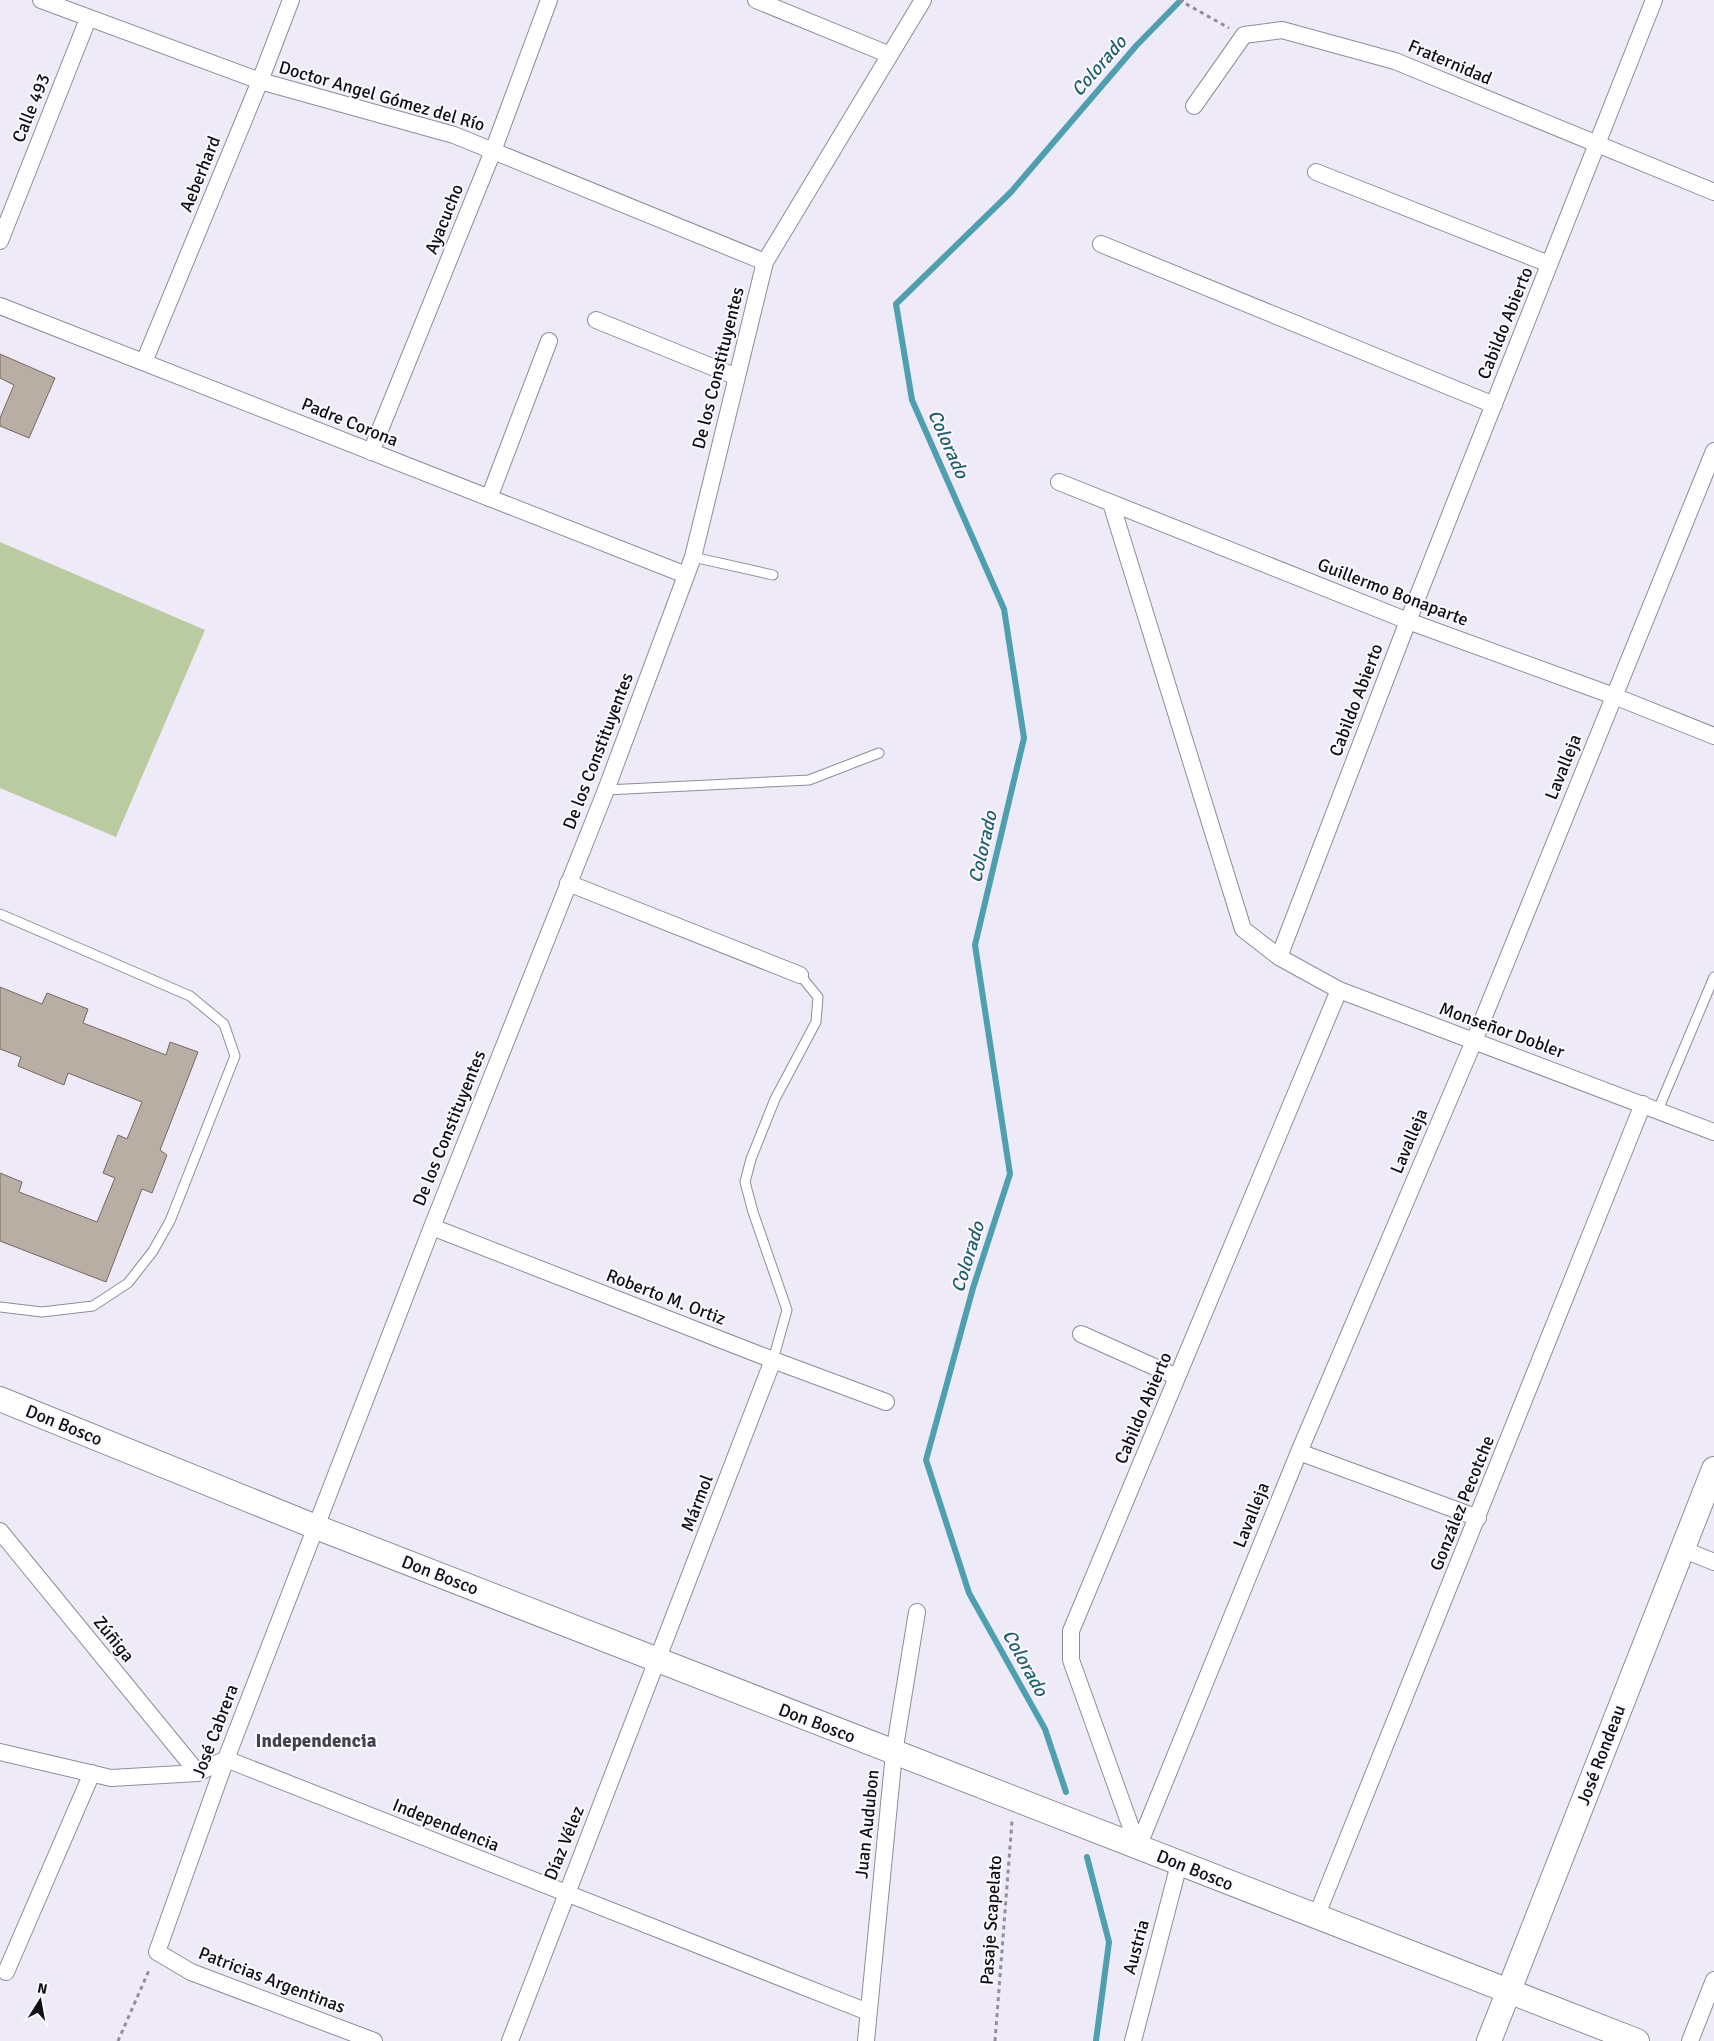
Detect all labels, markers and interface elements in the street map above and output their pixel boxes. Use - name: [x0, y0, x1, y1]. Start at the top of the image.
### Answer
- water label: Colorado: [1066, 30, 1133, 101]
- street label: Fraternidad: [1405, 34, 1495, 90]
- street label: Doctor Angel Gómez del Río: [276, 56, 488, 136]
- street label: Calle 493: [7, 70, 55, 146]
- street label: Aeberhard: [175, 133, 225, 215]
- street label: Ayacucho: [420, 181, 468, 257]
- street label: Cabildo Abierto: [1472, 264, 1538, 382]
- street label: De los Constituyentes: [687, 285, 749, 451]
- street label: Padre Corona: [298, 393, 402, 451]
- water label: Colorado: [922, 406, 974, 483]
- street label: Guillermo Bonaparte: [1314, 553, 1472, 631]
- street label: Cabildo Abierto: [1324, 640, 1388, 760]
- street label: De los Constituyentes: [558, 669, 638, 833]
- street label: Lavalleja: [1540, 731, 1586, 803]
- water label: Colorado: [963, 808, 1003, 885]
- street label: Monseñor Dobler: [1436, 997, 1568, 1063]
- street label: De los Constituyentes: [408, 1047, 490, 1209]
- street label: Lavalleja: [1385, 1105, 1433, 1177]
- water label: Colorado: [946, 1218, 990, 1295]
- street label: Roberto M. Ortiz: [603, 1264, 729, 1330]
- street label: Cabildo Abierto: [1110, 1349, 1176, 1467]
- street label: Don Bosco: [22, 1400, 106, 1450]
- street label: González Pecotche: [1425, 1432, 1499, 1574]
- street label: Mármol: [676, 1471, 718, 1535]
- street label: Lavalleja: [1228, 1479, 1274, 1551]
- street label: Don Bosco: [398, 1550, 482, 1600]
- street label: Zúñiga: [89, 1612, 139, 1666]
- water label: Colorado: [997, 1625, 1054, 1702]
- street label: José Cabrera: [187, 1681, 243, 1781]
- street label: Don Bosco: [775, 1698, 859, 1748]
- street label: José Rondeau: [1572, 1702, 1630, 1808]
- district label: Independencia: [256, 1729, 377, 1753]
- street label: Juan Audubon: [850, 1768, 884, 1880]
- street label: Independencia: [389, 1794, 503, 1856]
- street label: Díaz Vélez: [539, 1803, 589, 1883]
- street label: Don Bosco: [1153, 1845, 1237, 1895]
- street label: Pasaje Scapelato: [975, 1854, 1007, 1986]
- street label: Austria: [1118, 1917, 1154, 1977]
- street label: Patricias Argentinas: [196, 1942, 349, 2018]
- north arrow: [15, 1976, 65, 2026]
- text: N: [36, 1979, 49, 1998]

